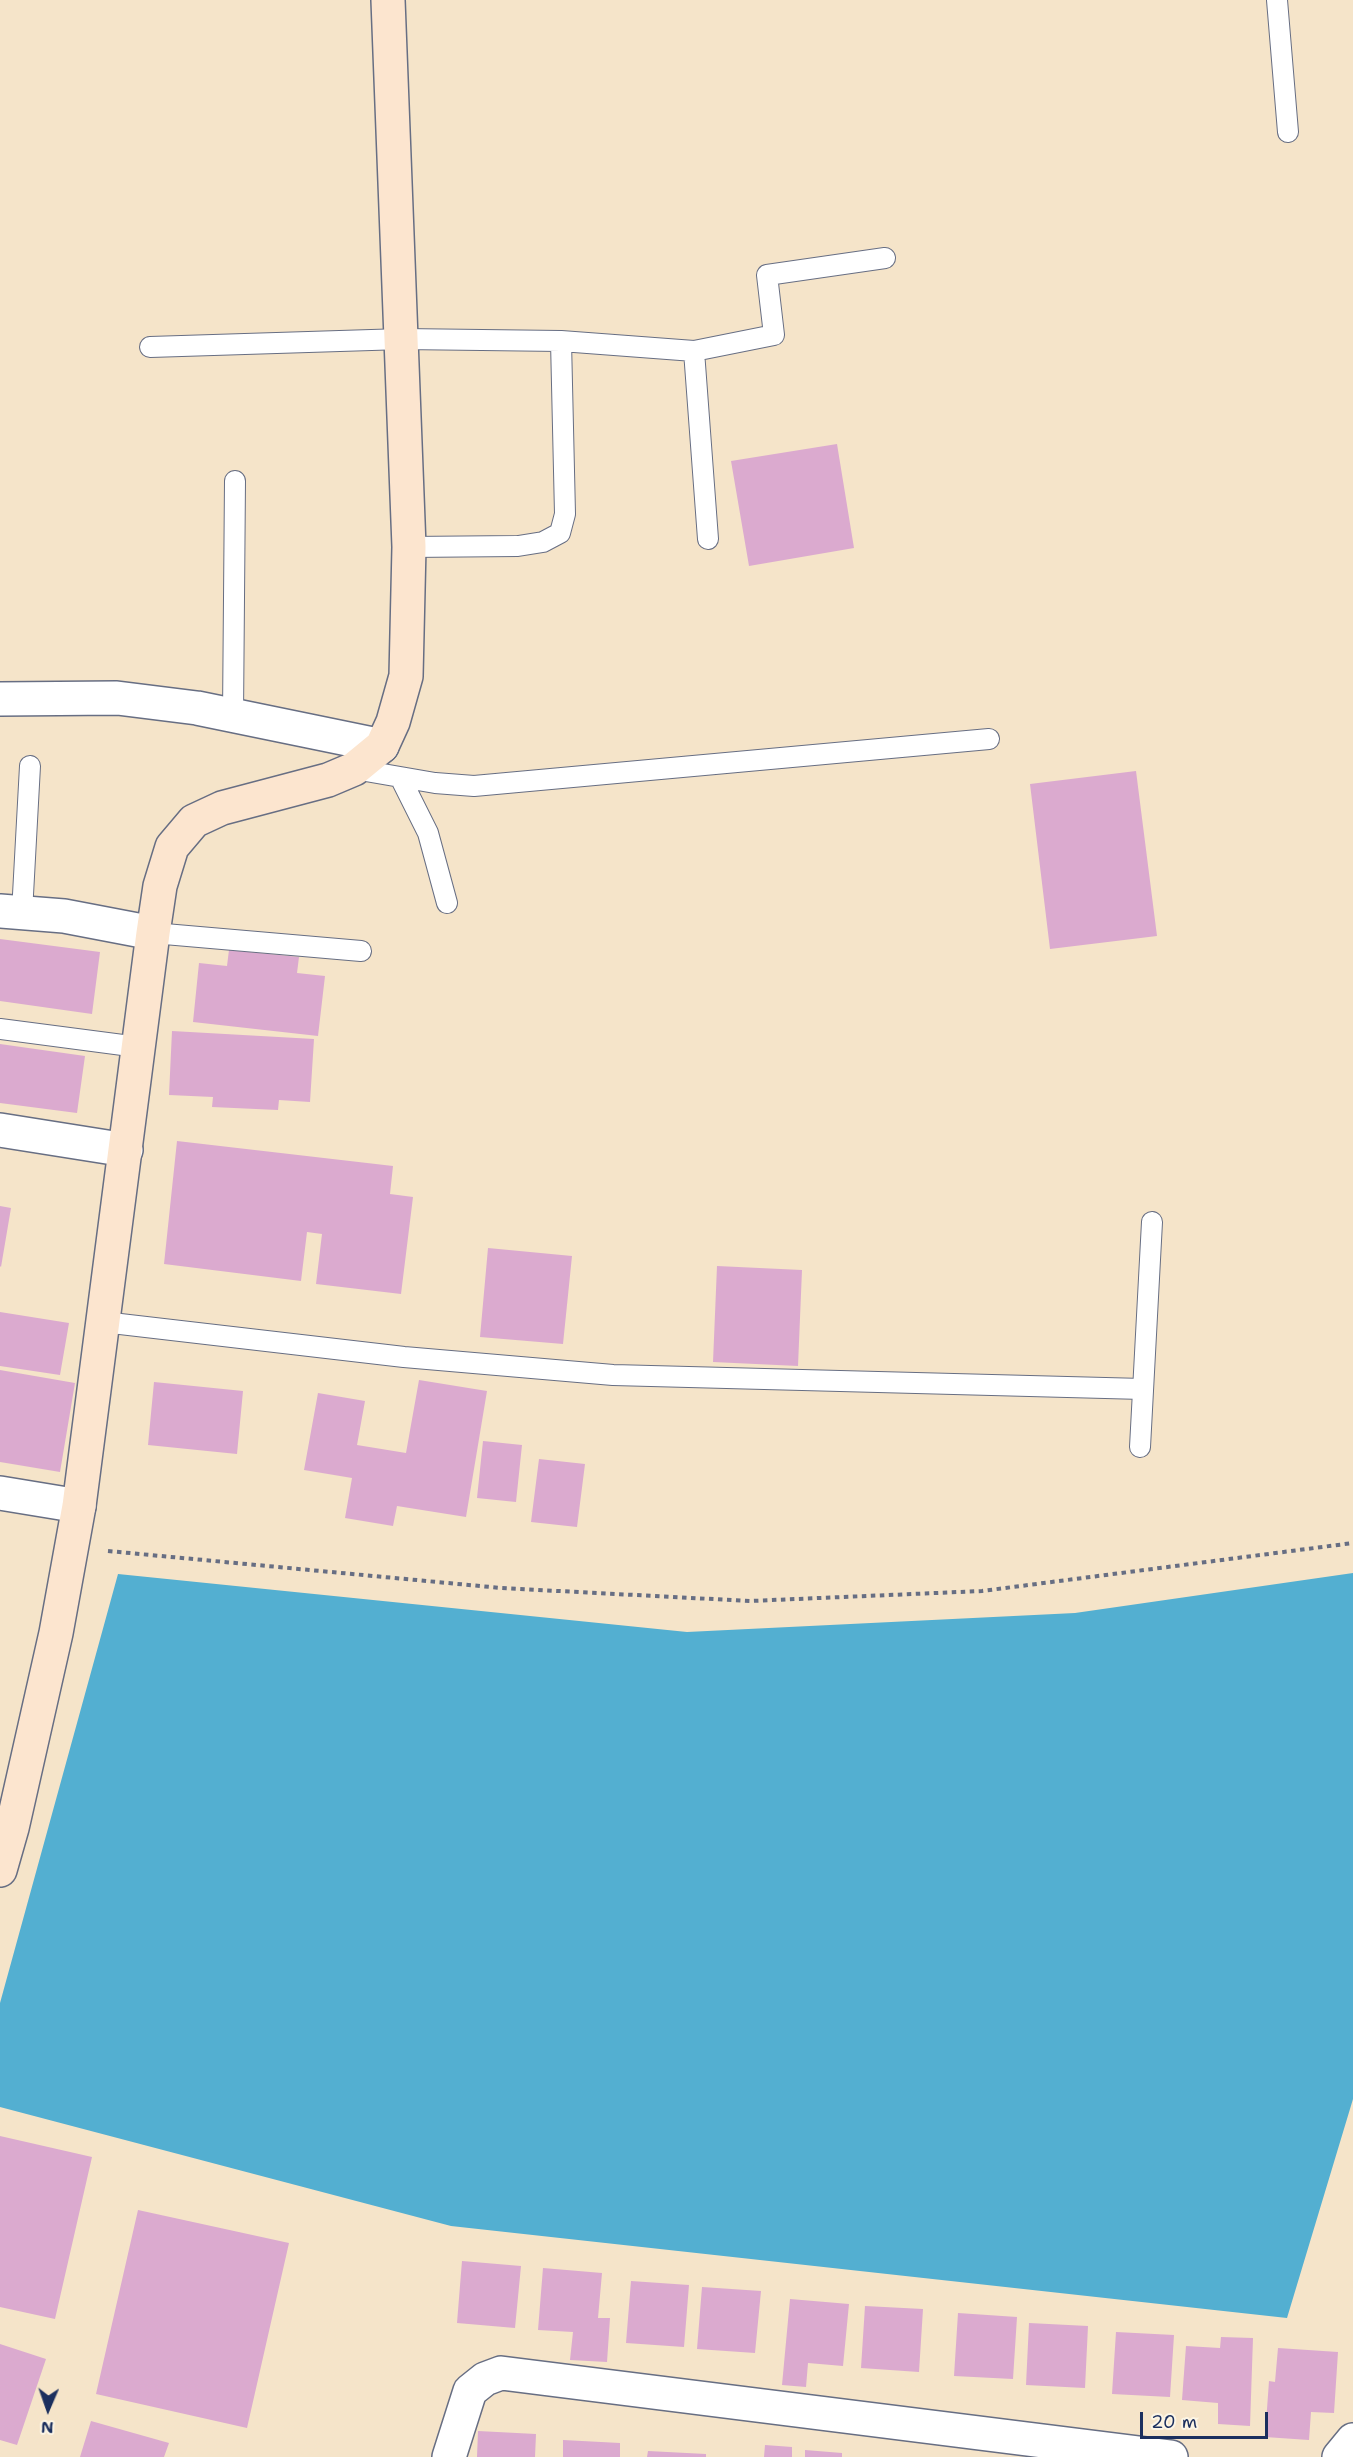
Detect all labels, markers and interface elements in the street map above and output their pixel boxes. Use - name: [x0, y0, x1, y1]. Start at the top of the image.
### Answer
- north arrow: [18, 2379, 78, 2439]
- scale bar: [1143, 2400, 1270, 2438]
- text: 20 m: [1151, 2410, 1197, 2434]
- text: N: [41, 2417, 54, 2438]

